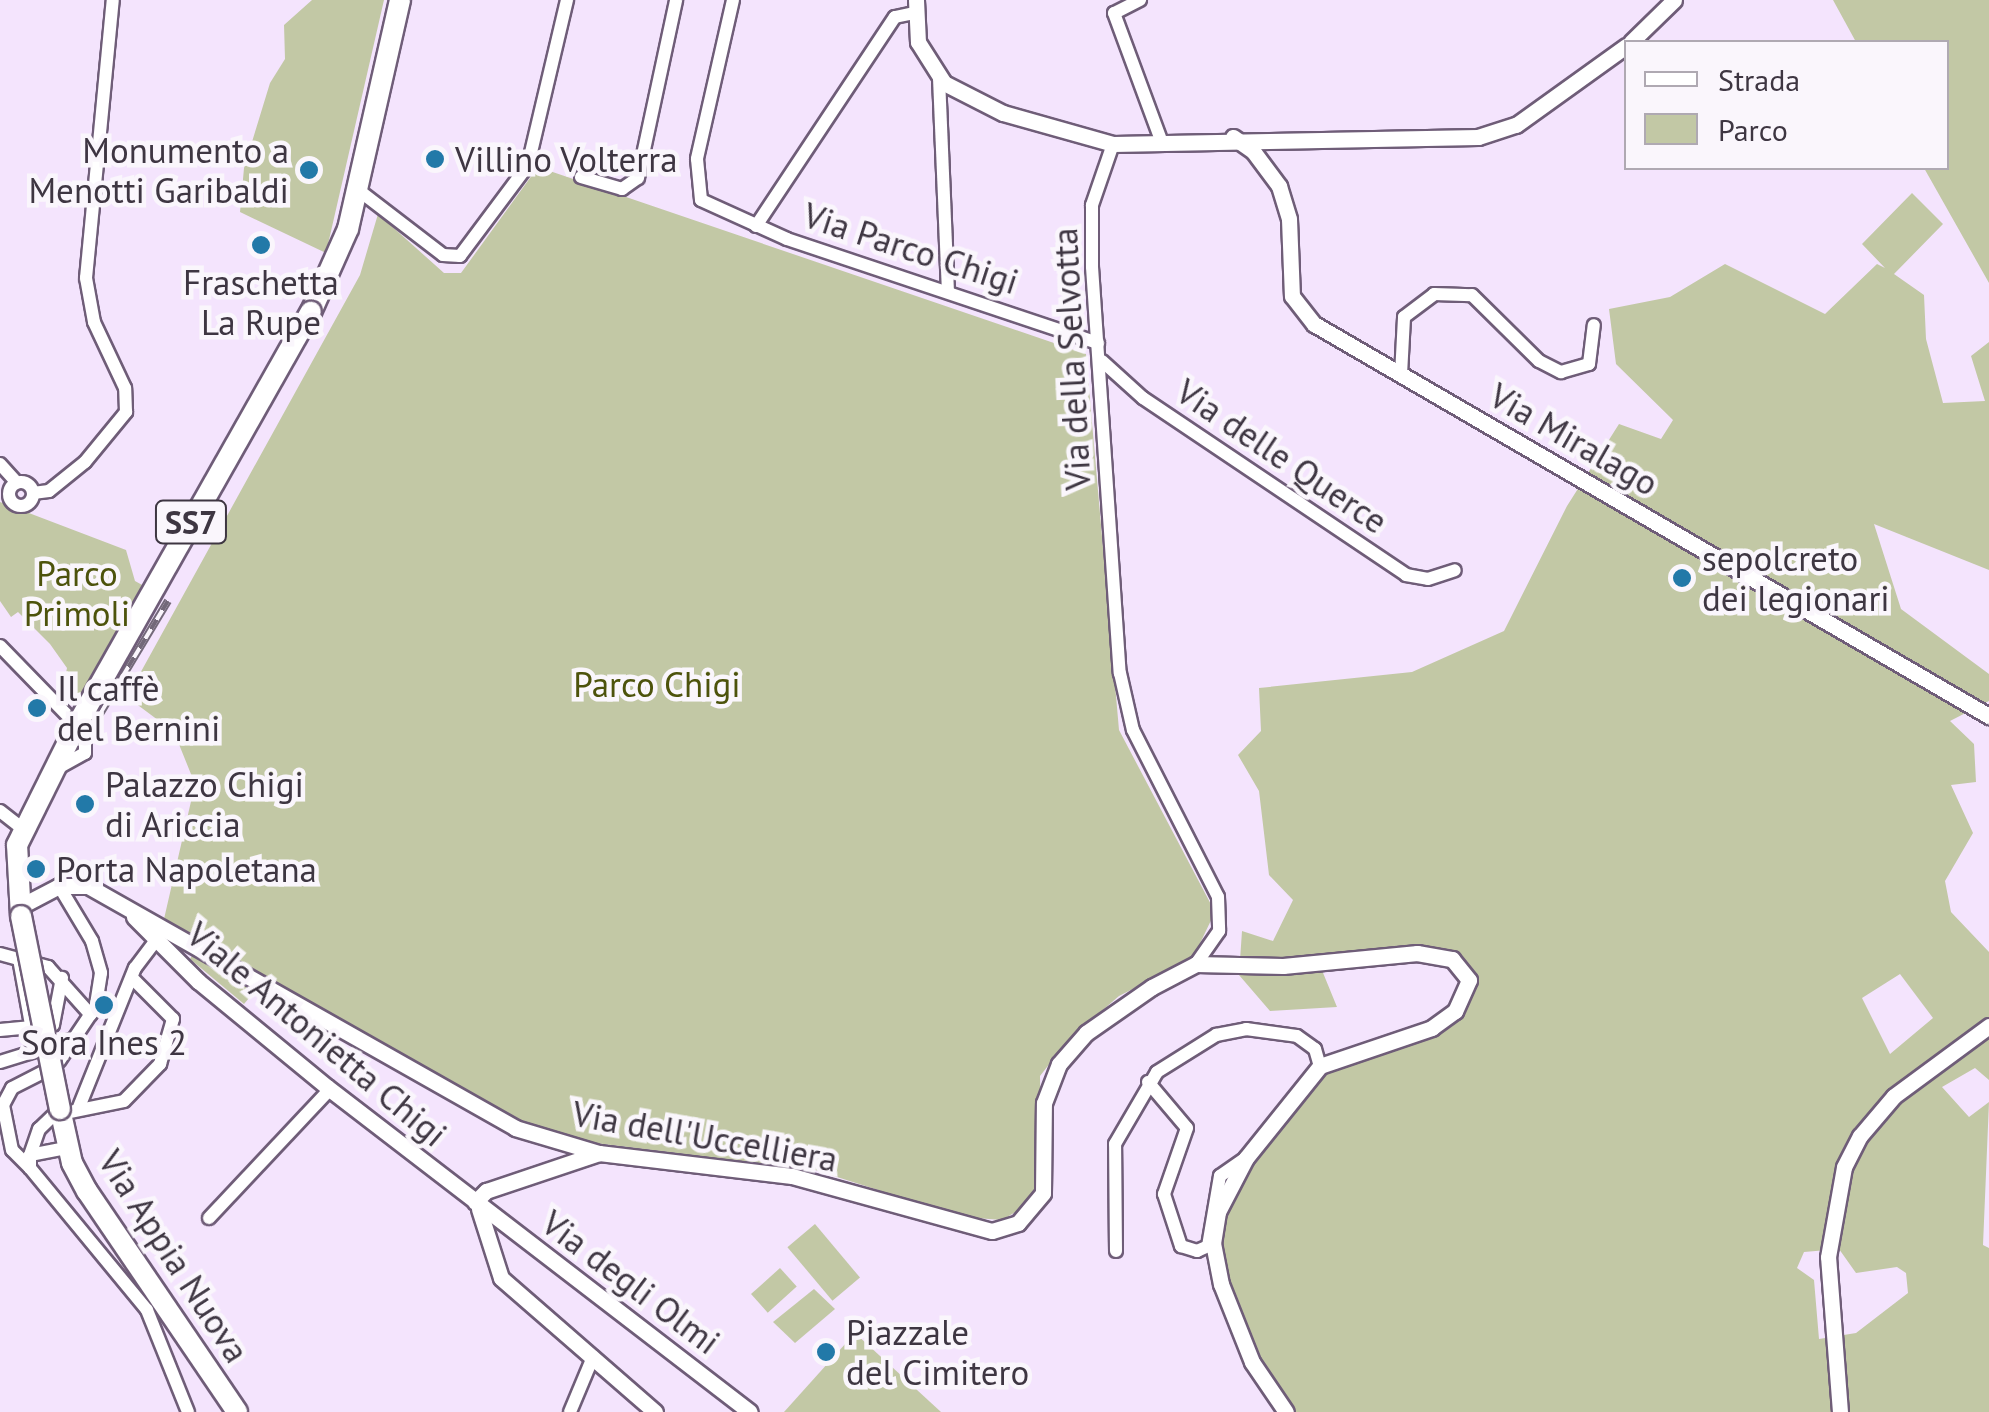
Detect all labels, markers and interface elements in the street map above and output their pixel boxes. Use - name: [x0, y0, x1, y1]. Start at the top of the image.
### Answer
- legend: [1624, 40, 1949, 170]
- text: Strada: [1718, 60, 1800, 99]
- text: Parco: [1718, 110, 1788, 149]
- place label: Monumento a Menotti Garibaldi: [28, 129, 289, 211]
- place label: Villino Volterra: [455, 138, 679, 180]
- marker: Villino Volterra: [424, 148, 446, 170]
- marker: Monumento a Menotti Garibaldi: [298, 159, 320, 181]
- street label: Via Parco Chigi: [798, 194, 1024, 302]
- street label: Via della Selvotta: [1043, 227, 1099, 491]
- marker: Fraschetta La Rupe: [250, 234, 272, 256]
- place label: Fraschetta La Rupe: [183, 261, 339, 343]
- street label: Via delle Querce: [1169, 370, 1395, 542]
- street label: Via Miralago: [1482, 374, 1666, 504]
- road number: SS7: [154, 495, 228, 549]
- place label: sepolcreto dei legionari: [1702, 537, 1890, 619]
- park label: Parco Primoli: [24, 552, 130, 634]
- marker: sepolcreto dei legionari: [1671, 567, 1693, 589]
- park label: Parco Chigi: [573, 663, 741, 705]
- place label: Il caffè del Bernini: [57, 667, 220, 749]
- marker: Il caffè del Bernini: [26, 697, 48, 719]
- place label: Palazzo Chigi di Ariccia: [105, 763, 304, 845]
- marker: Palazzo Chigi di Ariccia: [74, 793, 96, 815]
- place label: Porta Napoletana: [56, 848, 317, 890]
- marker: Porta Napoletana: [25, 858, 47, 880]
- street label: Viale Antonietta Chigi: [178, 913, 456, 1155]
- marker: Sora Ines 2: [93, 994, 115, 1016]
- place label: Sora Ines 2: [21, 1021, 187, 1063]
- street label: Via dell'Uccelliera: [569, 1092, 841, 1180]
- street label: Via Appia Nuova: [90, 1142, 258, 1370]
- street label: Via degli Olmi: [534, 1201, 728, 1363]
- place label: Piazzale del Cimitero: [846, 1311, 1029, 1393]
- marker: Piazzale del Cimitero: [815, 1341, 837, 1363]

